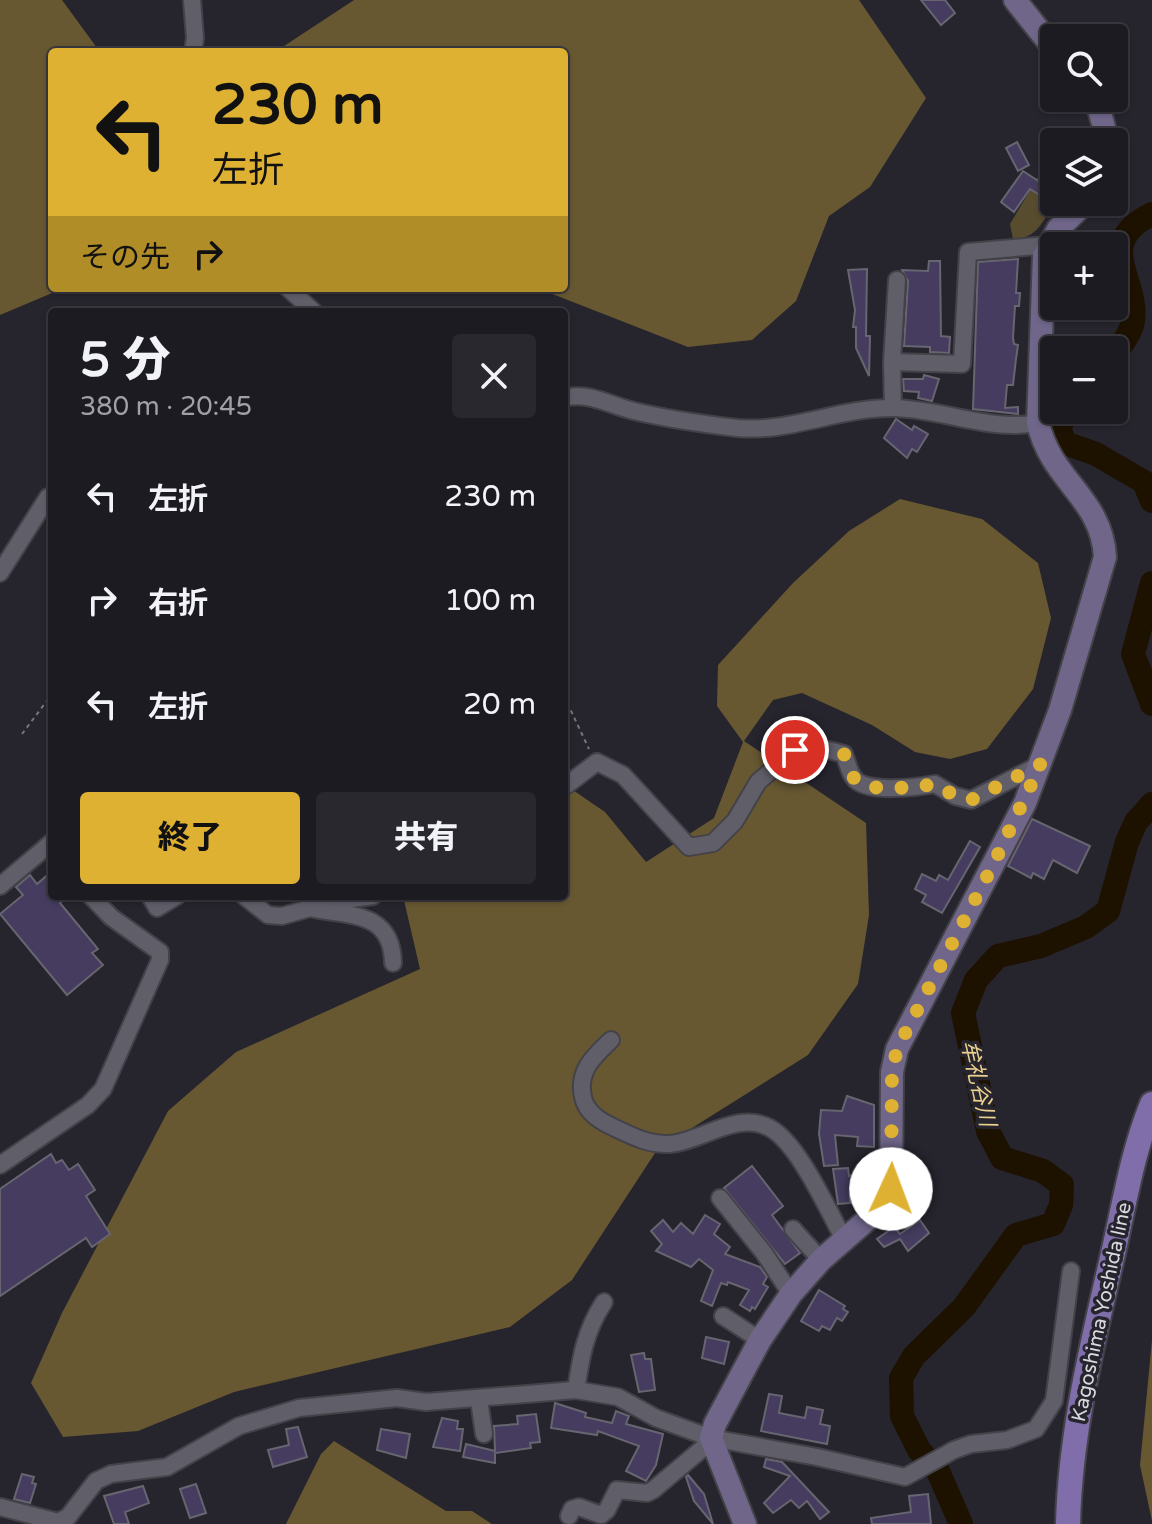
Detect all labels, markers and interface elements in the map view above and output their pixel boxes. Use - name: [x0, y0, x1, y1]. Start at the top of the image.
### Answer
- map controls: [1040, 24, 1128, 424]
- button: search: [1040, 24, 1128, 112]
- text: 230 m: [212, 72, 383, 139]
- icon: left: [80, 80, 184, 184]
- button: layers: [1040, 128, 1128, 216]
- text: 左折: [212, 149, 284, 192]
- icon: right: [186, 232, 230, 276]
- button: +: [1040, 232, 1128, 320]
- text: その先: [80, 239, 170, 276]
- text: 5 分: [80, 332, 171, 390]
- button: close: [452, 334, 536, 418]
- button: −: [1040, 336, 1128, 424]
- text: 380 m · 20:45: [80, 391, 252, 422]
- icon: left: [80, 474, 124, 518]
- text: 230 m: [444, 478, 536, 515]
- text: 左折: [148, 481, 208, 518]
- icon: right: [80, 578, 124, 622]
- text: 100 m: [444, 582, 536, 619]
- text: 右折: [148, 585, 208, 622]
- icon: left: [80, 682, 124, 726]
- text: 20 m: [463, 686, 536, 723]
- text: 左折: [148, 689, 208, 726]
- pin: [761, 716, 829, 784]
- icon: arrive: [773, 728, 817, 772]
- button: 終了: [80, 792, 300, 884]
- button: 共有: [316, 792, 536, 884]
- water label: 牟礼谷川: [955, 1037, 1001, 1131]
- position arrow: [849, 1147, 933, 1231]
- street label: Kagoshima Yoshida line: [1067, 1200, 1137, 1424]

